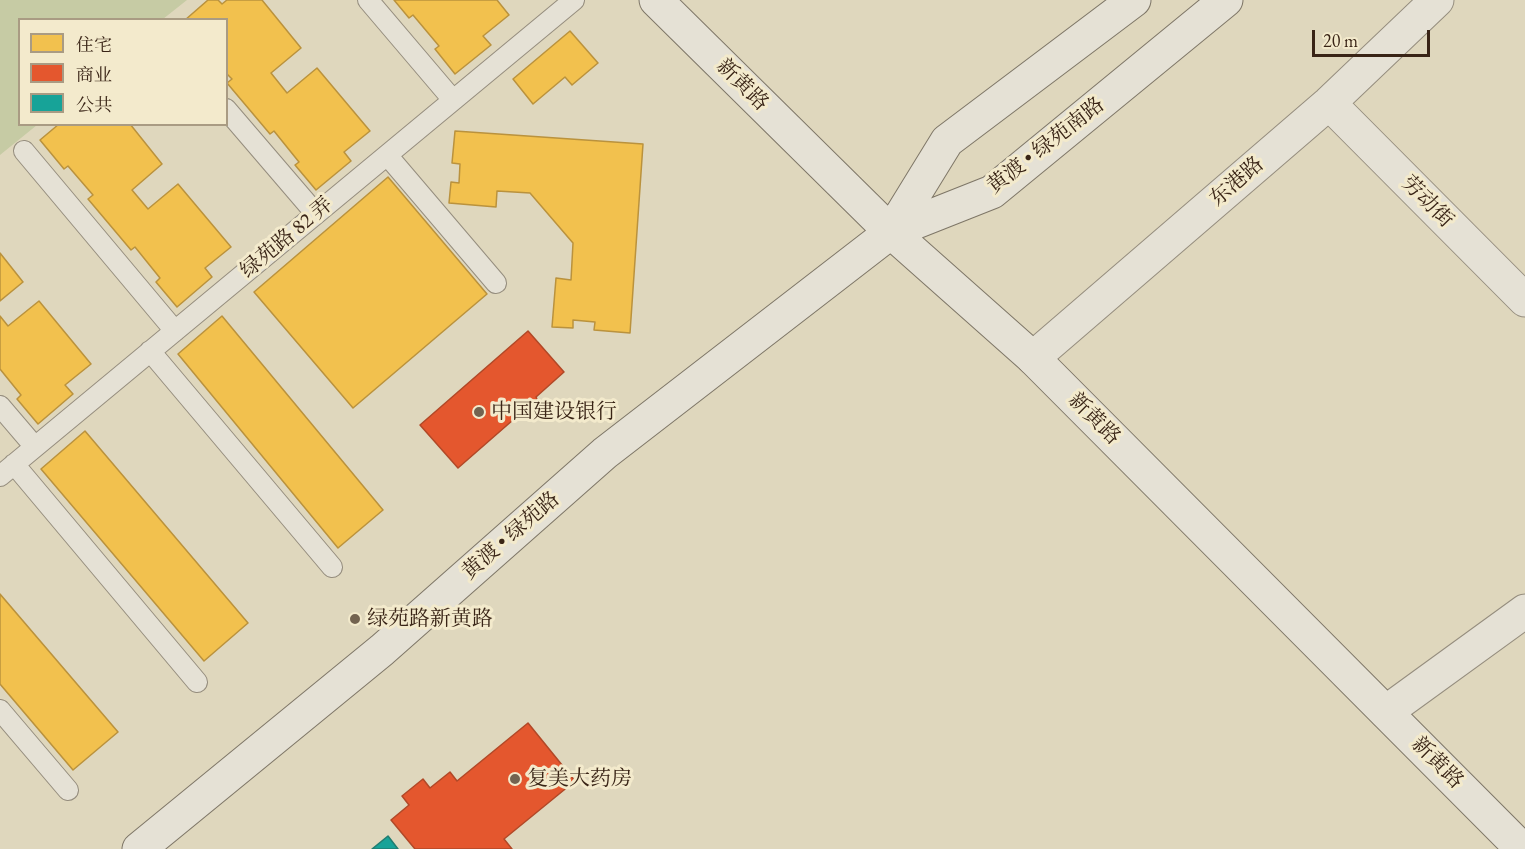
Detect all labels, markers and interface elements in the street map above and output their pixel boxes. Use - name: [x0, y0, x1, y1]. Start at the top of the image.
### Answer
- legend: [18, 18, 228, 126]
- scale bar: [1315, 18, 1434, 56]
- text: 20 m: [1323, 29, 1358, 52]
- text: 住宅: [76, 33, 112, 56]
- street label: 新黄路: [711, 54, 773, 116]
- text: 商业: [76, 63, 112, 86]
- street label: 黄渡 • 绿苑南路: [982, 92, 1110, 200]
- text: 公共: [76, 93, 112, 116]
- street label: 东港路: [1205, 152, 1269, 212]
- street label: 劳动街: [1396, 171, 1458, 233]
- street label: 绿苑路 82 弄: [236, 192, 338, 284]
- street label: 新黄路: [1063, 388, 1125, 450]
- place label: 中国建设银行: [491, 399, 617, 425]
- marker: 中国建设银行: [472, 405, 486, 419]
- street label: 黄渡 • 绿苑路: [457, 487, 565, 585]
- place label: 绿苑路新黄路: [367, 606, 493, 632]
- marker: 绿苑路新黄路: [348, 612, 362, 626]
- street label: 新黄路: [1406, 732, 1468, 794]
- place label: 复美大药房: [527, 766, 632, 792]
- marker: 复美大药房: [508, 772, 522, 786]

